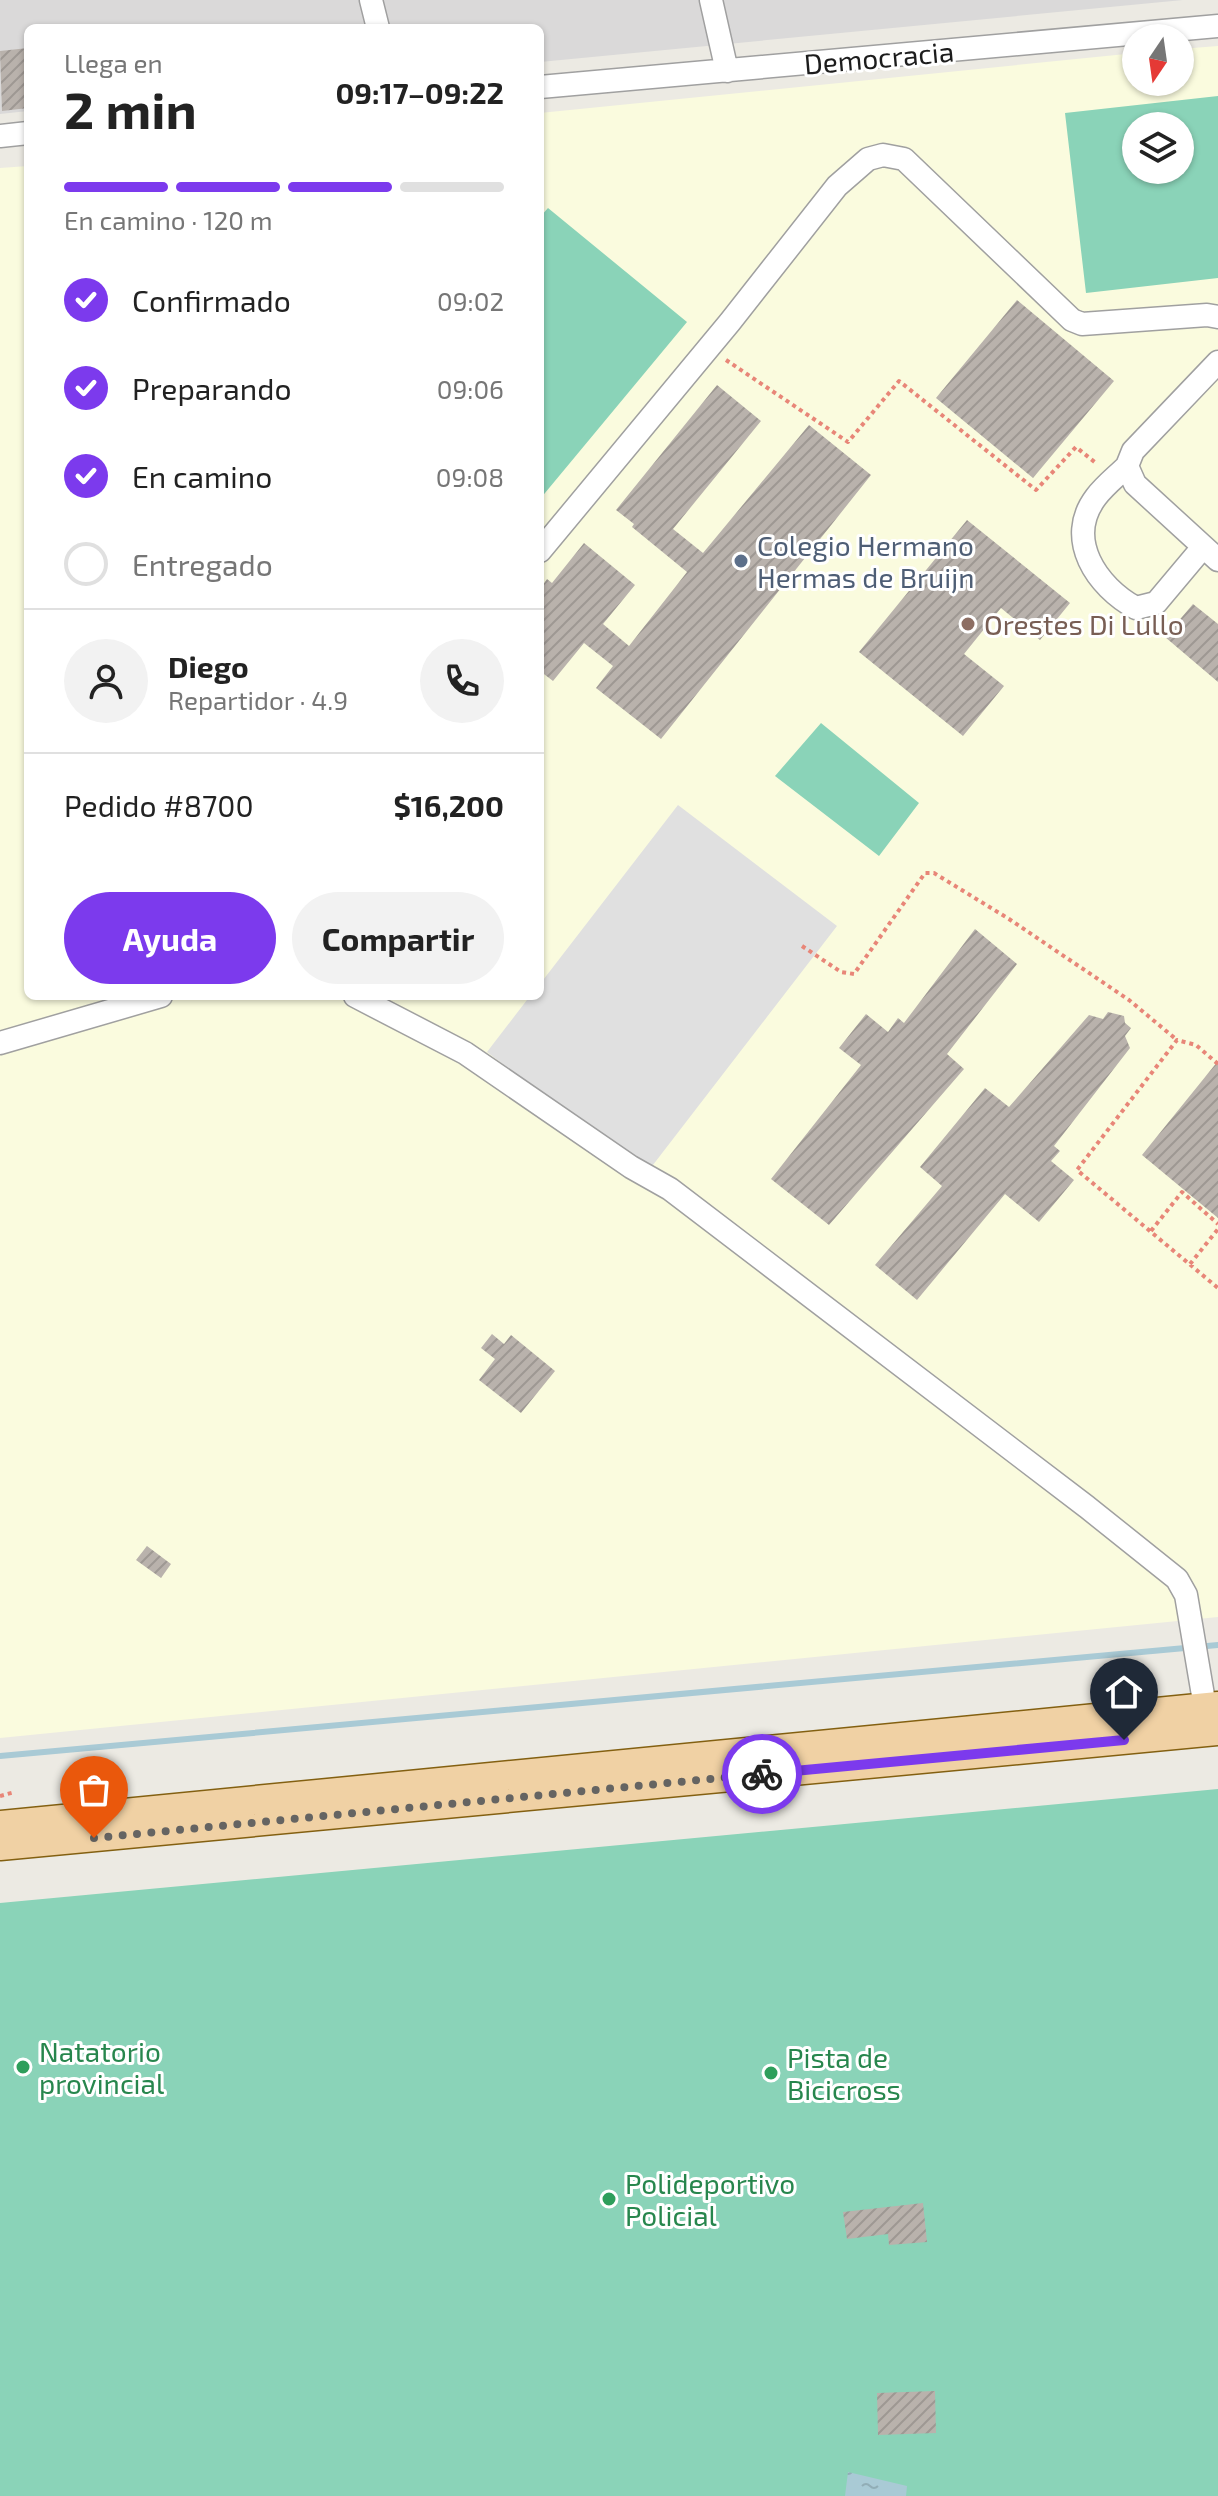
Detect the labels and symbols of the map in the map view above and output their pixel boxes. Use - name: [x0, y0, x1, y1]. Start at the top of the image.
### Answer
- north arrow: [1122, 24, 1194, 96]
- street label: Democracia: [803, 34, 955, 80]
- place label: Colegio Hermano Hermas de Bruijn: [757, 528, 974, 594]
- marker: Colegio Hermano Hermas de Bruijn: [732, 552, 750, 570]
- place label: Orestes Di Lullo: [984, 607, 1184, 641]
- marker: Orestes Di Lullo: [959, 615, 977, 633]
- pin: [1090, 1658, 1158, 1740]
- courier: [722, 1734, 802, 1814]
- pin: [60, 1756, 128, 1838]
- place label: Natatorio provincial: [39, 2034, 165, 2100]
- place label: Pista de Bicicross: [787, 2040, 901, 2106]
- marker: Natatorio provincial: [14, 2058, 32, 2076]
- marker: Pista de Bicicross: [762, 2064, 780, 2082]
- place label: Polideportivo Policial: [625, 2166, 795, 2232]
- marker: Polideportivo Policial: [600, 2190, 618, 2208]

